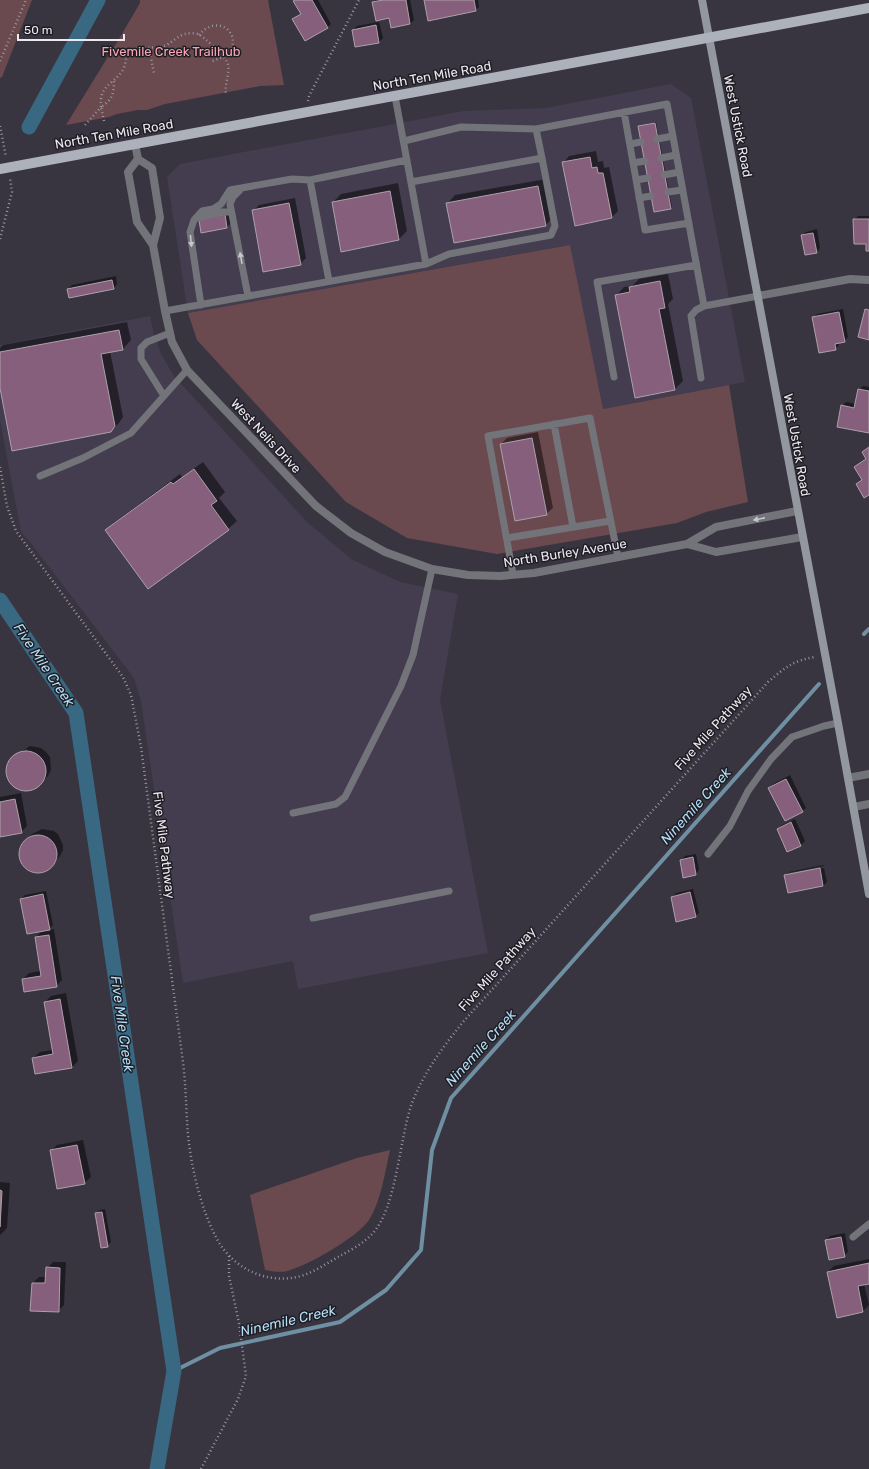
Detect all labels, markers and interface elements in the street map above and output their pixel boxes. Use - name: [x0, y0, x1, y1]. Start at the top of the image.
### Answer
- scale bar: [18, 16, 124, 42]
- text: 50 m: [24, 23, 52, 37]
- park label: Fivemile Creek Trailhub: [101, 44, 241, 59]
- street label: North Ten Mile Road: [372, 58, 492, 94]
- street label: West Ustick Road: [721, 74, 755, 178]
- street label: North Ten Mile Road: [54, 116, 174, 152]
- one-way arrow: [188, 235, 194, 247]
- one-way arrow: [238, 252, 244, 264]
- street label: West Ustick Road: [781, 392, 813, 498]
- street label: West Nelis Drive: [228, 396, 304, 476]
- one-way arrow: [753, 516, 765, 522]
- street label: North Burley Avenue: [502, 536, 628, 570]
- water label: Five Mile Creek: [10, 620, 79, 711]
- street label: Five Mile Pathway: [671, 683, 755, 773]
- water label: Ninemile Creek: [657, 764, 735, 848]
- street label: Five Mile Pathway: [150, 791, 178, 899]
- street label: Five Mile Pathway: [455, 924, 539, 1014]
- water label: Five Mile Creek: [107, 975, 137, 1074]
- water label: Ninemile Creek: [442, 1006, 520, 1090]
- water label: Ninemile Creek: [239, 1302, 338, 1340]

